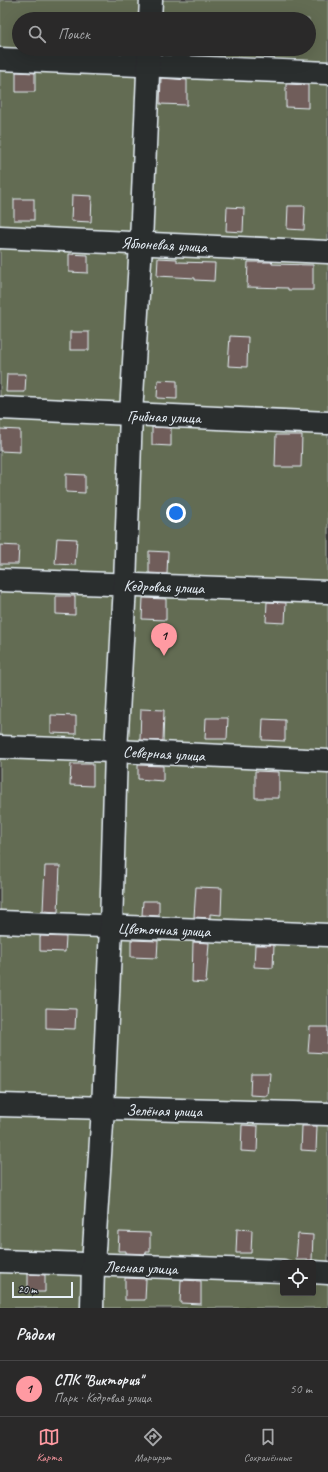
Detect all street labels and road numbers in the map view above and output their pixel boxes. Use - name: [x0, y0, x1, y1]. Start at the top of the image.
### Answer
- street label: Яблоневая улица: [120, 233, 208, 257]
- street label: Грибная улица: [127, 406, 202, 428]
- street label: Кедровая улица: [123, 576, 206, 598]
- street label: Северная улица: [123, 742, 206, 766]
- street label: Цветочная улица: [117, 918, 212, 942]
- street label: Зелёная улица: [126, 1100, 204, 1122]
- street label: Лесная улица: [104, 1257, 179, 1279]

